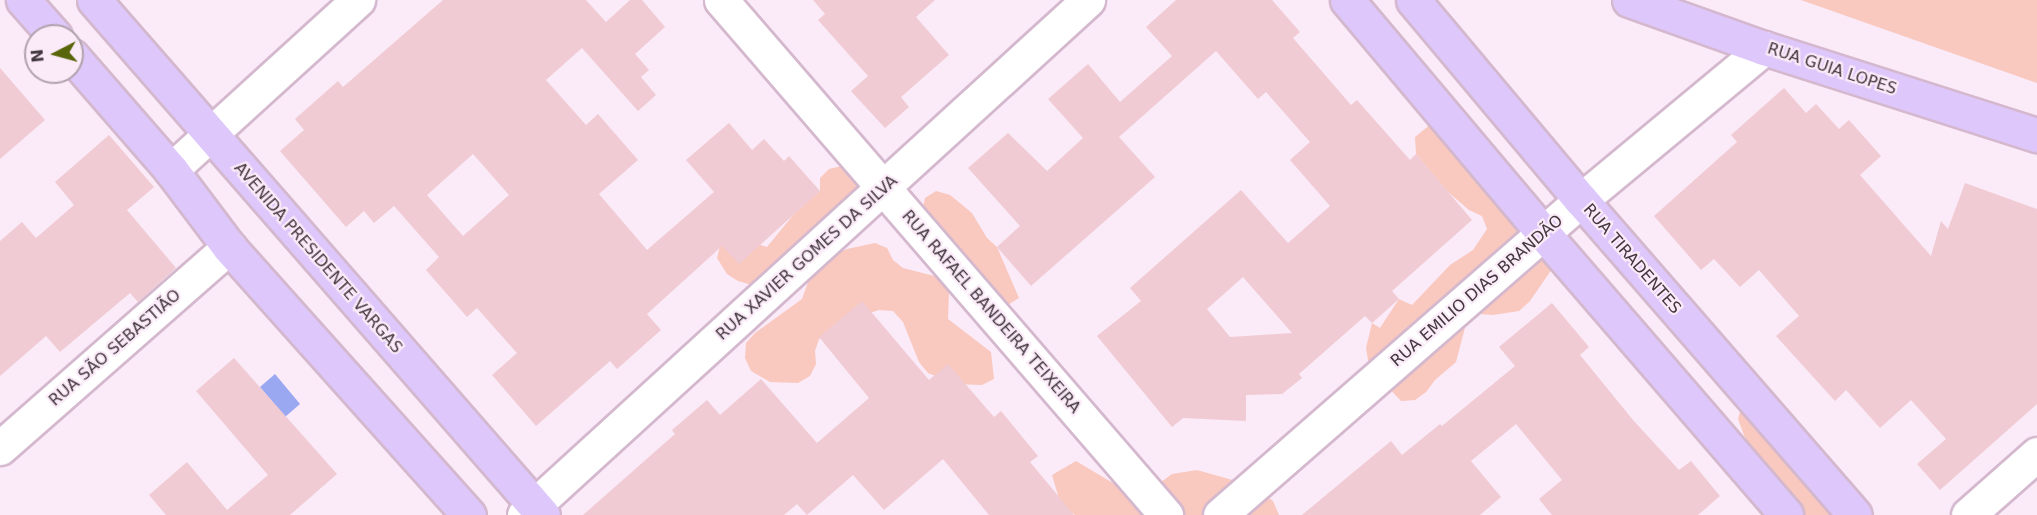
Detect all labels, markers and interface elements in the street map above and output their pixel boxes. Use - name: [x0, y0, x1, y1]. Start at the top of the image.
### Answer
- north arrow: [24, 24, 84, 84]
- street label: RUA GUIA LOPES: [1765, 39, 1899, 99]
- text: N: [27, 48, 48, 63]
- street label: AVENIDA PRESIDENTE VARGAS: [230, 159, 406, 357]
- street label: RUA XAVIER GOMES DA SILVA: [713, 172, 901, 344]
- street label: RUA TIRADENTES: [1579, 200, 1685, 318]
- street label: RUA RAFAEL BANDEIRA TEIXEIRA: [898, 207, 1084, 417]
- street label: RUA EMILIO DIAS BRANDÃO: [1387, 211, 1567, 371]
- street label: RUA SÃO SEBASTIÃO: [45, 286, 185, 410]

